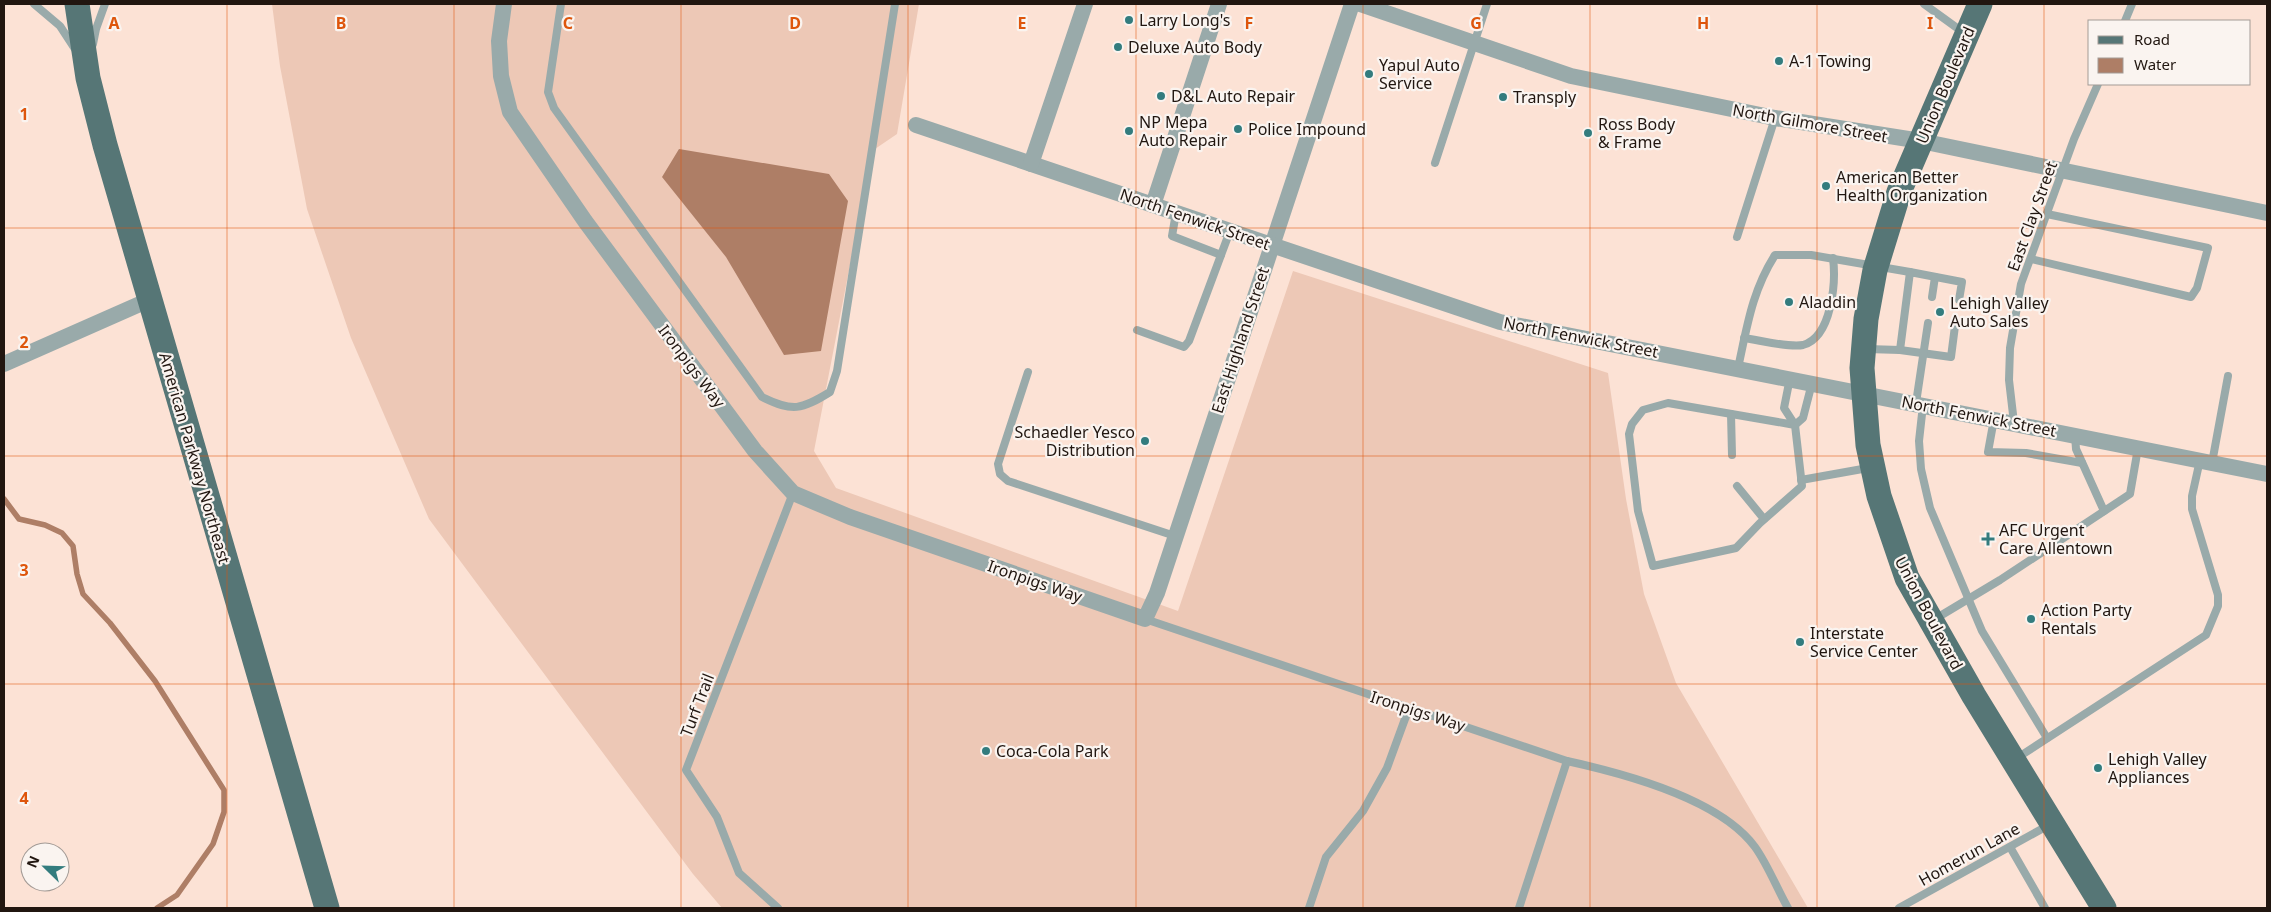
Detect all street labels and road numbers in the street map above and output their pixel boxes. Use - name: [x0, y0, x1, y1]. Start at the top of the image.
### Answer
- street label: Union Boulevard: [1910, 23, 1980, 147]
- street label: North Gilmore Street: [1731, 99, 1889, 147]
- street label: East Clay Street: [2002, 158, 2062, 274]
- street label: North Fenwick Street: [1117, 183, 1273, 255]
- street label: East Highland Street: [1206, 264, 1274, 416]
- street label: North Fenwick Street: [1502, 311, 1660, 363]
- street label: Ironpigs Way: [654, 320, 731, 413]
- street label: American Parkway Northeast: [154, 350, 236, 566]
- street label: North Fenwick Street: [1900, 390, 2058, 442]
- street label: Union Boulevard: [1890, 552, 1968, 674]
- street label: Ironpigs Way: [985, 555, 1086, 608]
- street label: Turf Trail: [675, 670, 719, 740]
- street label: Ironpigs Way: [1368, 685, 1469, 737]
- street label: Homerun Lane: [1915, 817, 2023, 891]

